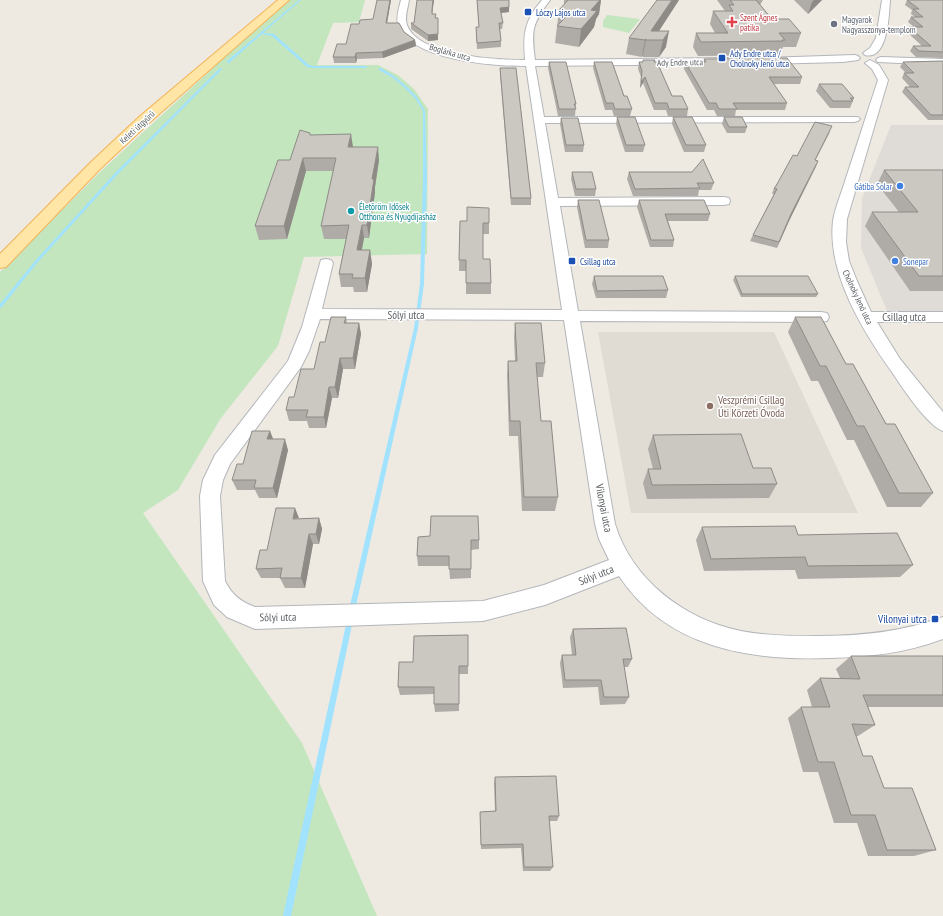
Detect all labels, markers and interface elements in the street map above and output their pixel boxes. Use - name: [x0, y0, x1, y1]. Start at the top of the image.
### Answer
- marker: Lóczy Lajos utca: [523, 7, 533, 17]
- place label: Lóczy Lajos utca: [536, 7, 586, 19]
- place label: Szent Ágnes patika: [740, 12, 778, 33]
- place label: Magyarok Nagyasszonya-templom: [842, 14, 916, 35]
- marker: Szent Ágnes patika: [727, 17, 737, 27]
- marker: Magyarok Nagyasszonya-templom: [829, 19, 839, 29]
- street label: Boglárka utca: [428, 41, 472, 63]
- place label: Ady Endre utca / Cholnoky Jenő utca: [730, 48, 790, 69]
- marker: Ady Endre utca / Cholnoky Jenő utca: [717, 53, 727, 63]
- street label: Ady Endre utca: [657, 56, 704, 68]
- street label: Keleti útgyűrű: [117, 108, 157, 146]
- place label: Gátiba Solar: [854, 181, 893, 192]
- marker: Gátiba Solar: [895, 181, 905, 191]
- place label: Életöröm Idősek Otthona és Nyugdíjasház: [359, 201, 436, 223]
- marker: Életöröm Idősek Otthona és Nyugdíjasház: [346, 206, 356, 216]
- marker: Csillag utca: [567, 256, 577, 266]
- place label: Csillag utca: [580, 256, 616, 267]
- marker: Sonepar: [890, 256, 900, 266]
- place label: Sonepar: [903, 256, 929, 267]
- street label: Cholnoky Jenő utca: [841, 268, 876, 326]
- street label: Sólyi utca: [388, 308, 424, 322]
- street label: Csillag utca: [882, 310, 926, 324]
- place label: Veszprémi Csillag Úti Körzeti Óvoda: [717, 393, 785, 420]
- marker: Veszprémi Csillag Úti Körzeti Óvoda: [705, 401, 715, 411]
- street label: Vilonyai utca: [592, 482, 616, 533]
- street label: Sólyi utca: [576, 562, 616, 588]
- street label: Sólyi utca: [259, 610, 297, 624]
- place label: Vilonyai utca: [877, 612, 927, 626]
- marker: Vilonyai utca: [930, 614, 940, 624]

